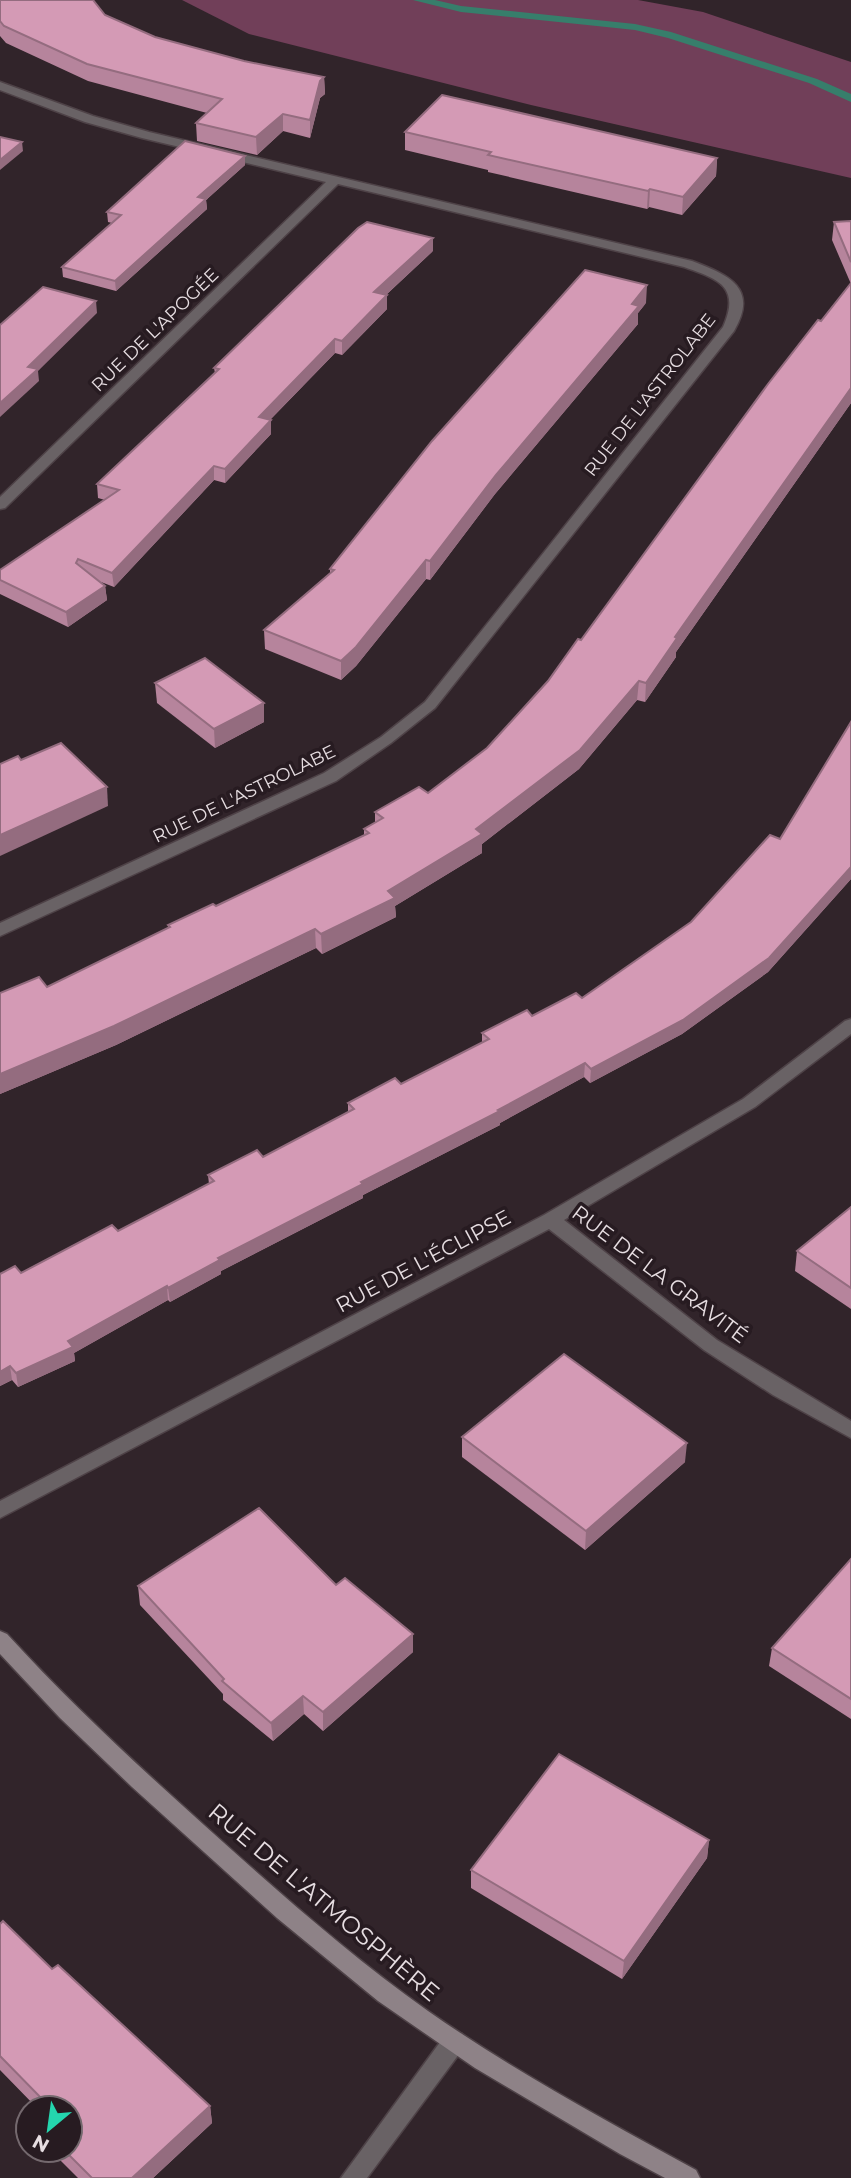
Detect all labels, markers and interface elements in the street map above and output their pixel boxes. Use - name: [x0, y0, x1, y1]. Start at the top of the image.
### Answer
- street label: RUE DE L'APOGÉE: [87, 264, 223, 396]
- street label: RUE DE L'ASTROLABE: [580, 309, 720, 481]
- street label: RUE DE L'ASTROLABE: [149, 740, 339, 848]
- street label: RUE DE LA GRAVITÉ: [567, 1200, 753, 1348]
- street label: RUE DE L'ÉCLIPSE: [331, 1204, 515, 1318]
- street label: RUE DE L'ATMOSPHÈRE: [203, 1797, 445, 2007]
- north arrow: [14, 2094, 84, 2164]
- text: N: [29, 2130, 53, 2157]

